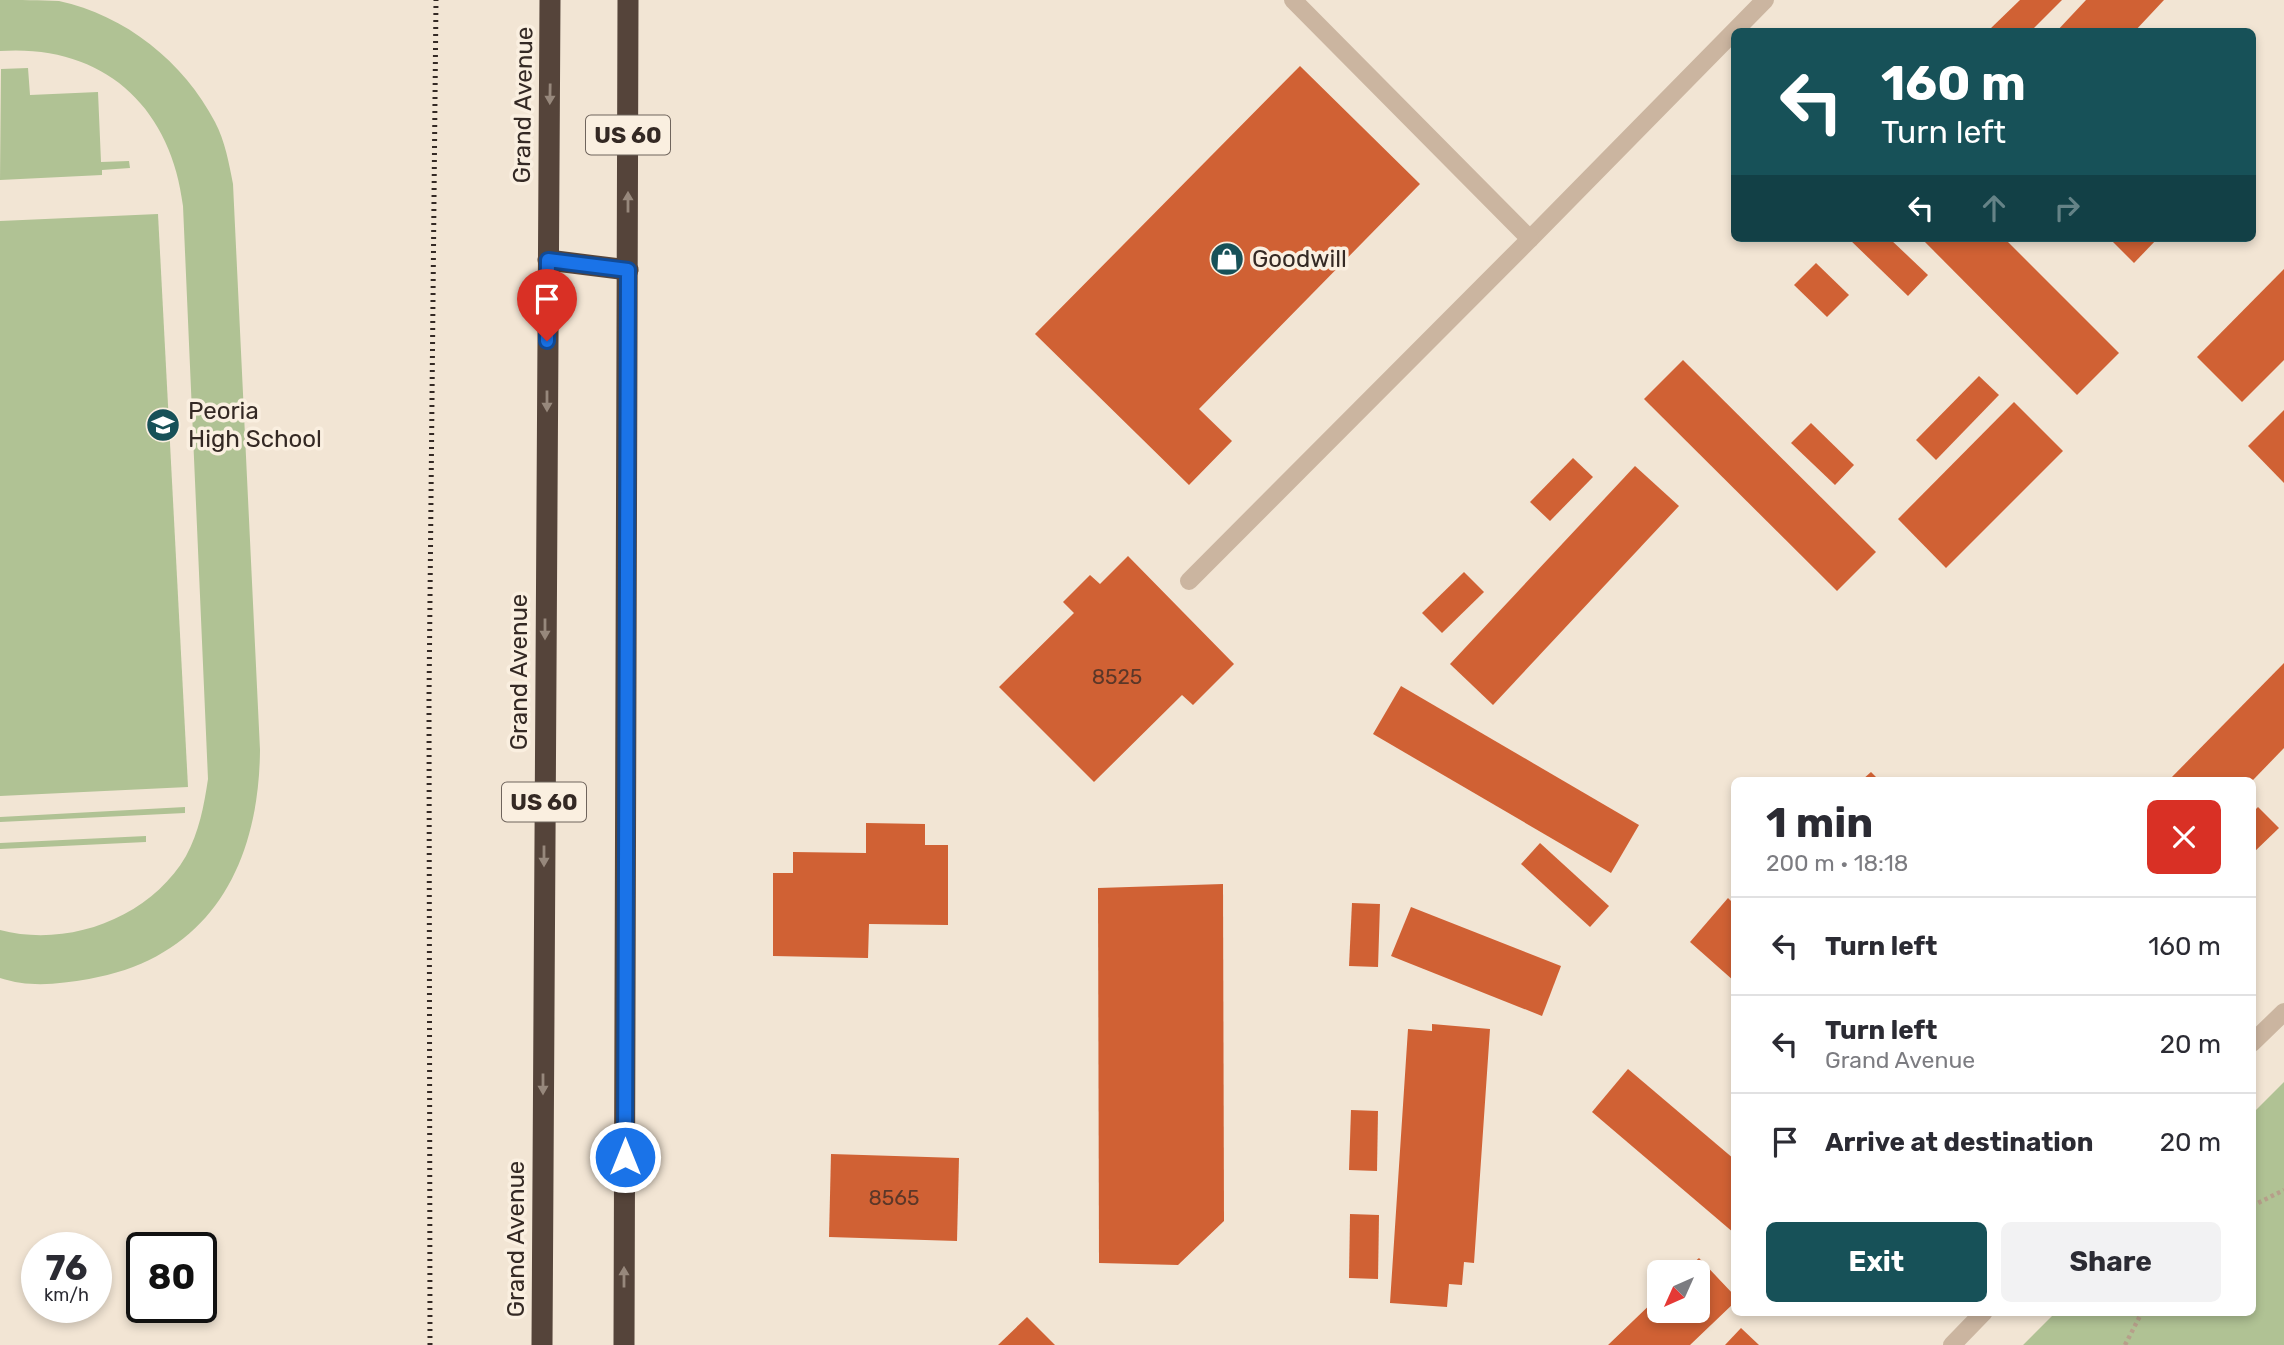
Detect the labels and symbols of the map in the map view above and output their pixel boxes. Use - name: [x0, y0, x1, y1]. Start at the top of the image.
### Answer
- street label: Grand Avenue: [508, 26, 538, 184]
- one-way arrow: [544, 83, 555, 105]
- road number: US 60: [586, 116, 670, 154]
- one-way arrow: [622, 190, 634, 212]
- shop icon: Goodwill: [1208, 240, 1246, 278]
- place label: Goodwill: [1252, 245, 1347, 273]
- pin: [517, 269, 577, 341]
- one-way arrow: [541, 391, 553, 413]
- place label: Peoria High School: [188, 397, 322, 453]
- school or university icon: Peoria High School: [144, 406, 182, 444]
- street label: Grand Avenue: [505, 594, 533, 750]
- one-way arrow: [540, 618, 551, 640]
- house number: 8525: [1092, 664, 1142, 689]
- road number: US 60: [502, 782, 586, 822]
- one-way arrow: [538, 846, 550, 868]
- one-way arrow: [537, 1073, 549, 1095]
- position arrow: [588, 1120, 662, 1194]
- street label: Grand Avenue: [502, 1161, 530, 1317]
- house number: 8565: [869, 1185, 919, 1210]
- speed limit sign: 80: [126, 1232, 217, 1323]
- north arrow: [1647, 1260, 1710, 1323]
- one-way arrow: [618, 1266, 630, 1288]

